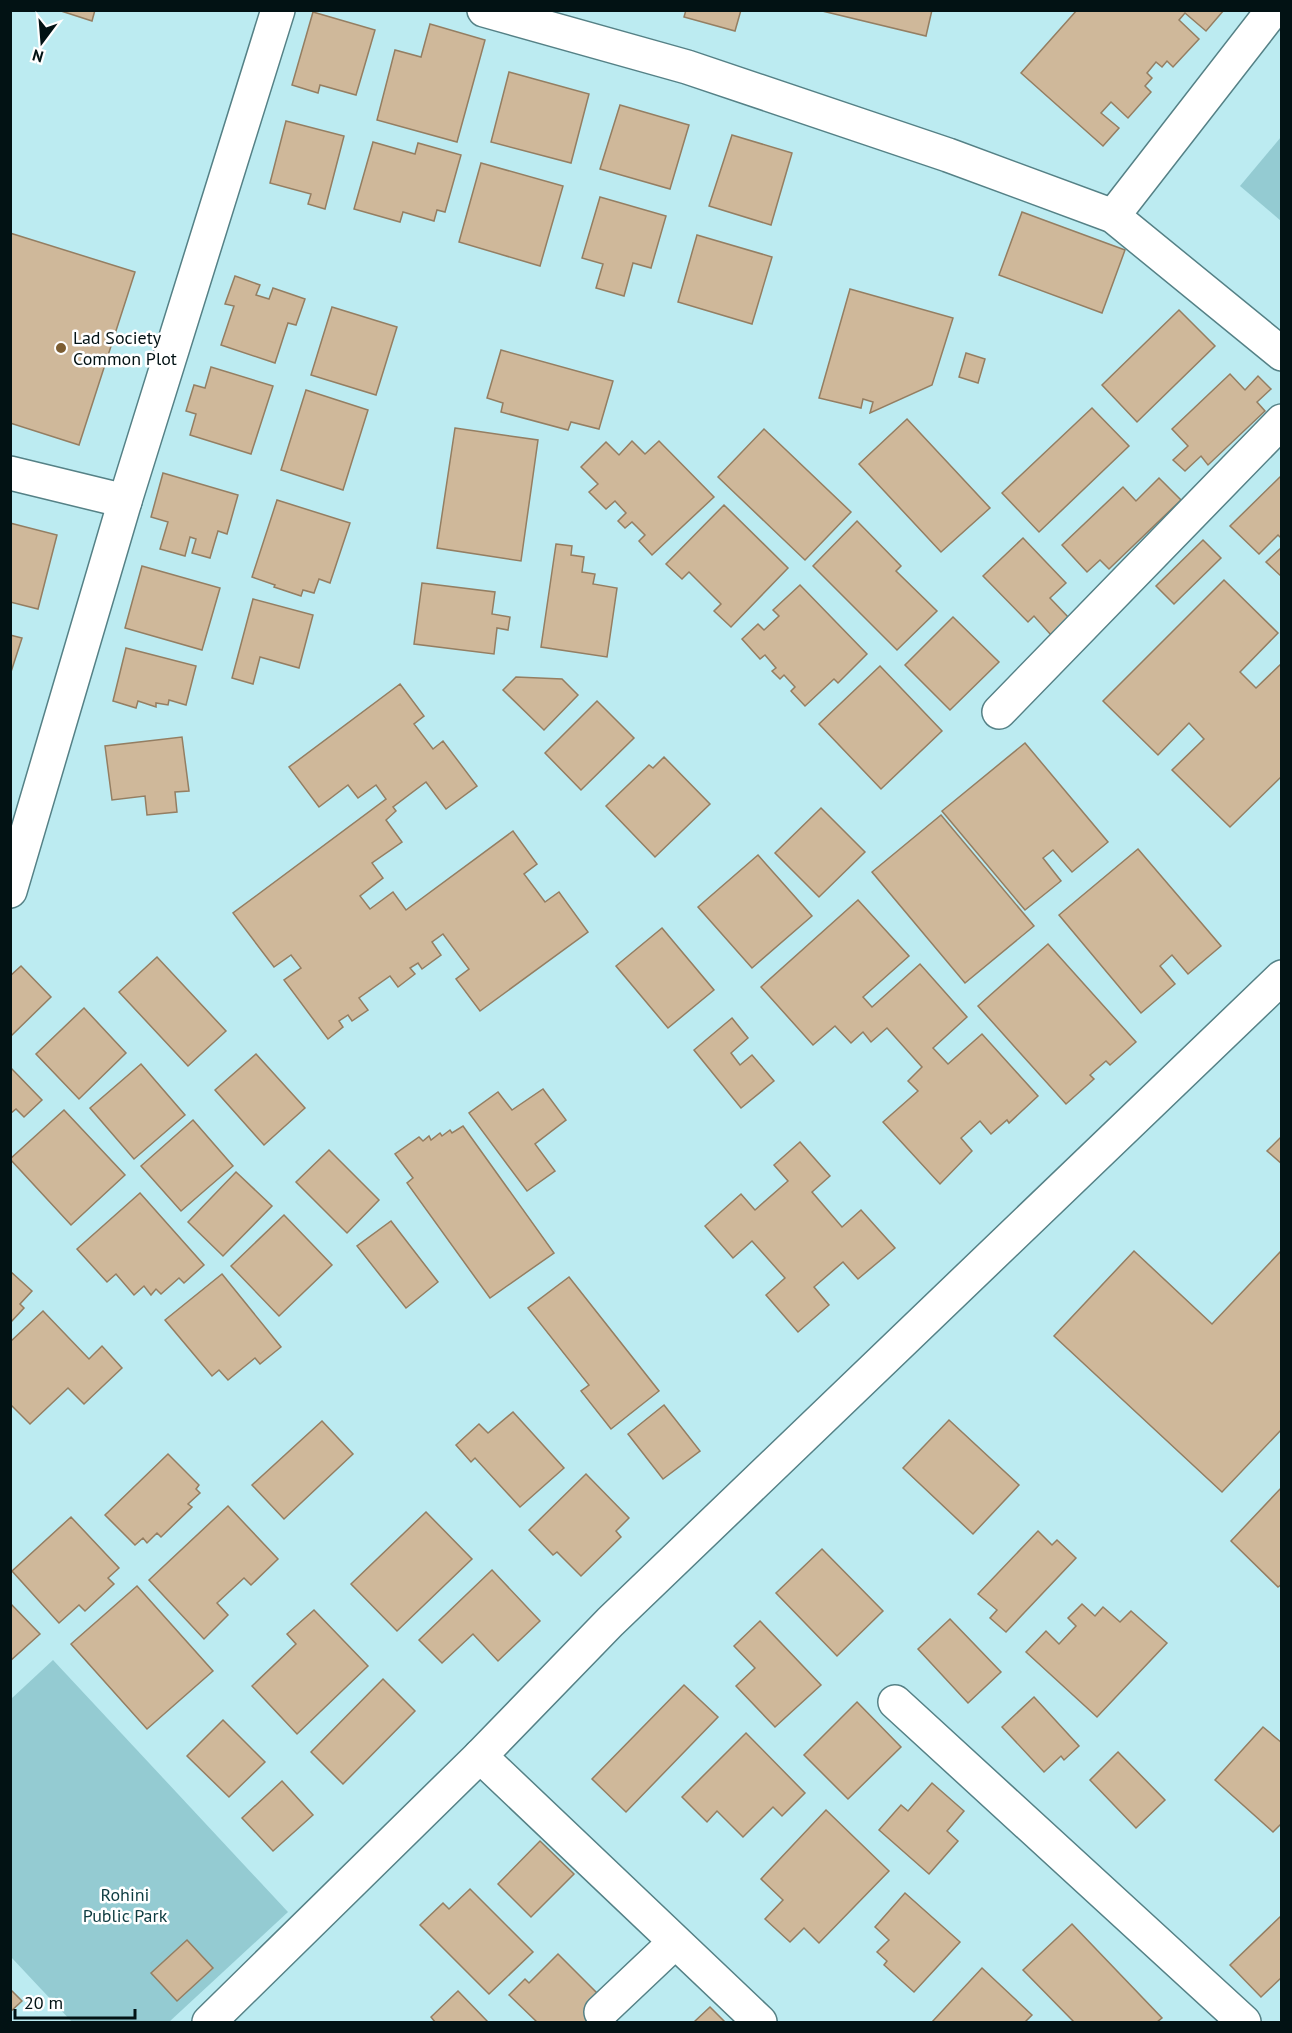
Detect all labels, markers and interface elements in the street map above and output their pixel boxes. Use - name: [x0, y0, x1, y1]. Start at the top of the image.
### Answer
- north arrow: [12, 12, 72, 72]
- text: N: [30, 45, 46, 67]
- place label: Lad Society Common Plot: [73, 326, 177, 370]
- marker: Lad Society Common Plot: [54, 341, 68, 355]
- park label: Rohini Public Park: [83, 1883, 168, 1927]
- scale bar: [15, 1982, 135, 2020]
- text: 20 m: [24, 1991, 63, 2014]

